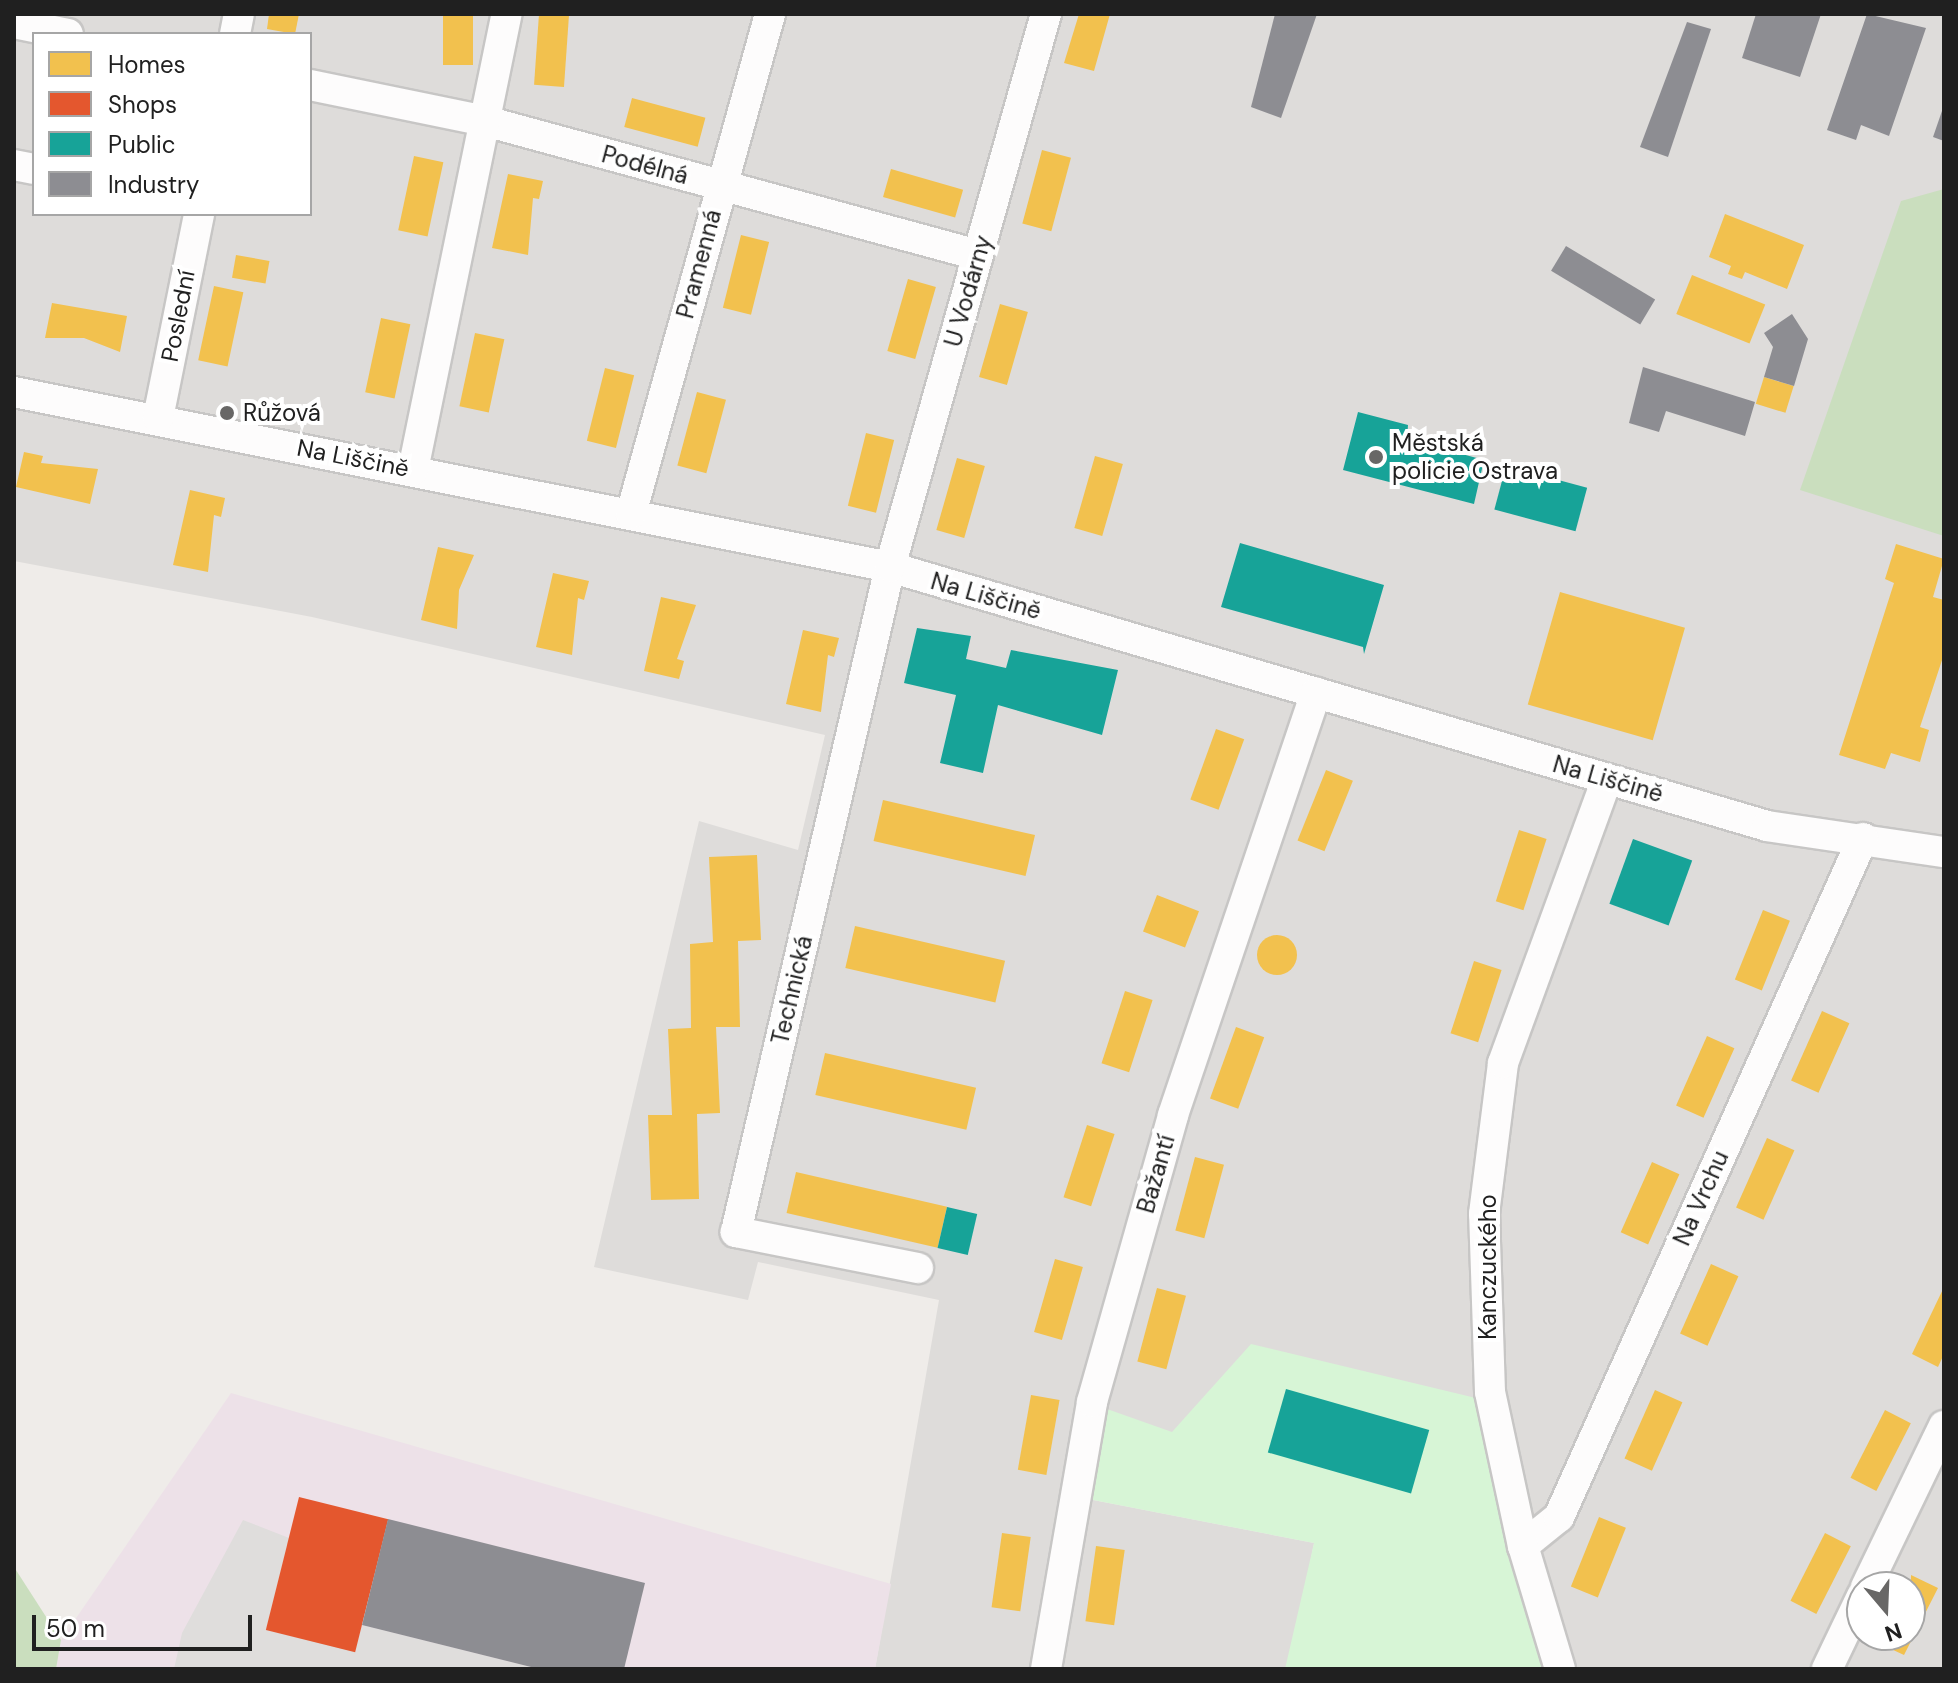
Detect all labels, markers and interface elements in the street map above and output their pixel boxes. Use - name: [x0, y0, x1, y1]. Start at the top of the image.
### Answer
- legend: [32, 32, 312, 216]
- text: Homes: [108, 49, 186, 80]
- text: Shops: [108, 89, 177, 120]
- text: Public: [108, 129, 176, 160]
- street label: Podélná: [599, 140, 691, 190]
- text: Industry: [108, 169, 199, 200]
- street label: Pramenná: [671, 206, 727, 322]
- street label: U Vodárny: [938, 232, 998, 350]
- street label: Poslední: [155, 268, 201, 364]
- place label: Růžová: [243, 399, 321, 427]
- marker: Růžová: [218, 404, 236, 422]
- place label: Městská policie Ostrava: [1392, 429, 1558, 485]
- street label: Na Liščině: [295, 433, 411, 483]
- marker: Městská policie Ostrava: [1367, 448, 1385, 466]
- street label: Na Liščině: [928, 567, 1044, 625]
- street label: Na Liščině: [1550, 750, 1666, 808]
- street label: Technická: [766, 933, 818, 1047]
- street label: Bažantí: [1131, 1132, 1181, 1216]
- street label: Na Vrchu: [1667, 1146, 1735, 1250]
- street label: Kanczuckého: [1474, 1194, 1502, 1340]
- north arrow: [1846, 1571, 1926, 1651]
- scale bar: [36, 1599, 256, 1649]
- text: 50 m: [46, 1613, 105, 1644]
- text: N: [1881, 1616, 1906, 1649]

